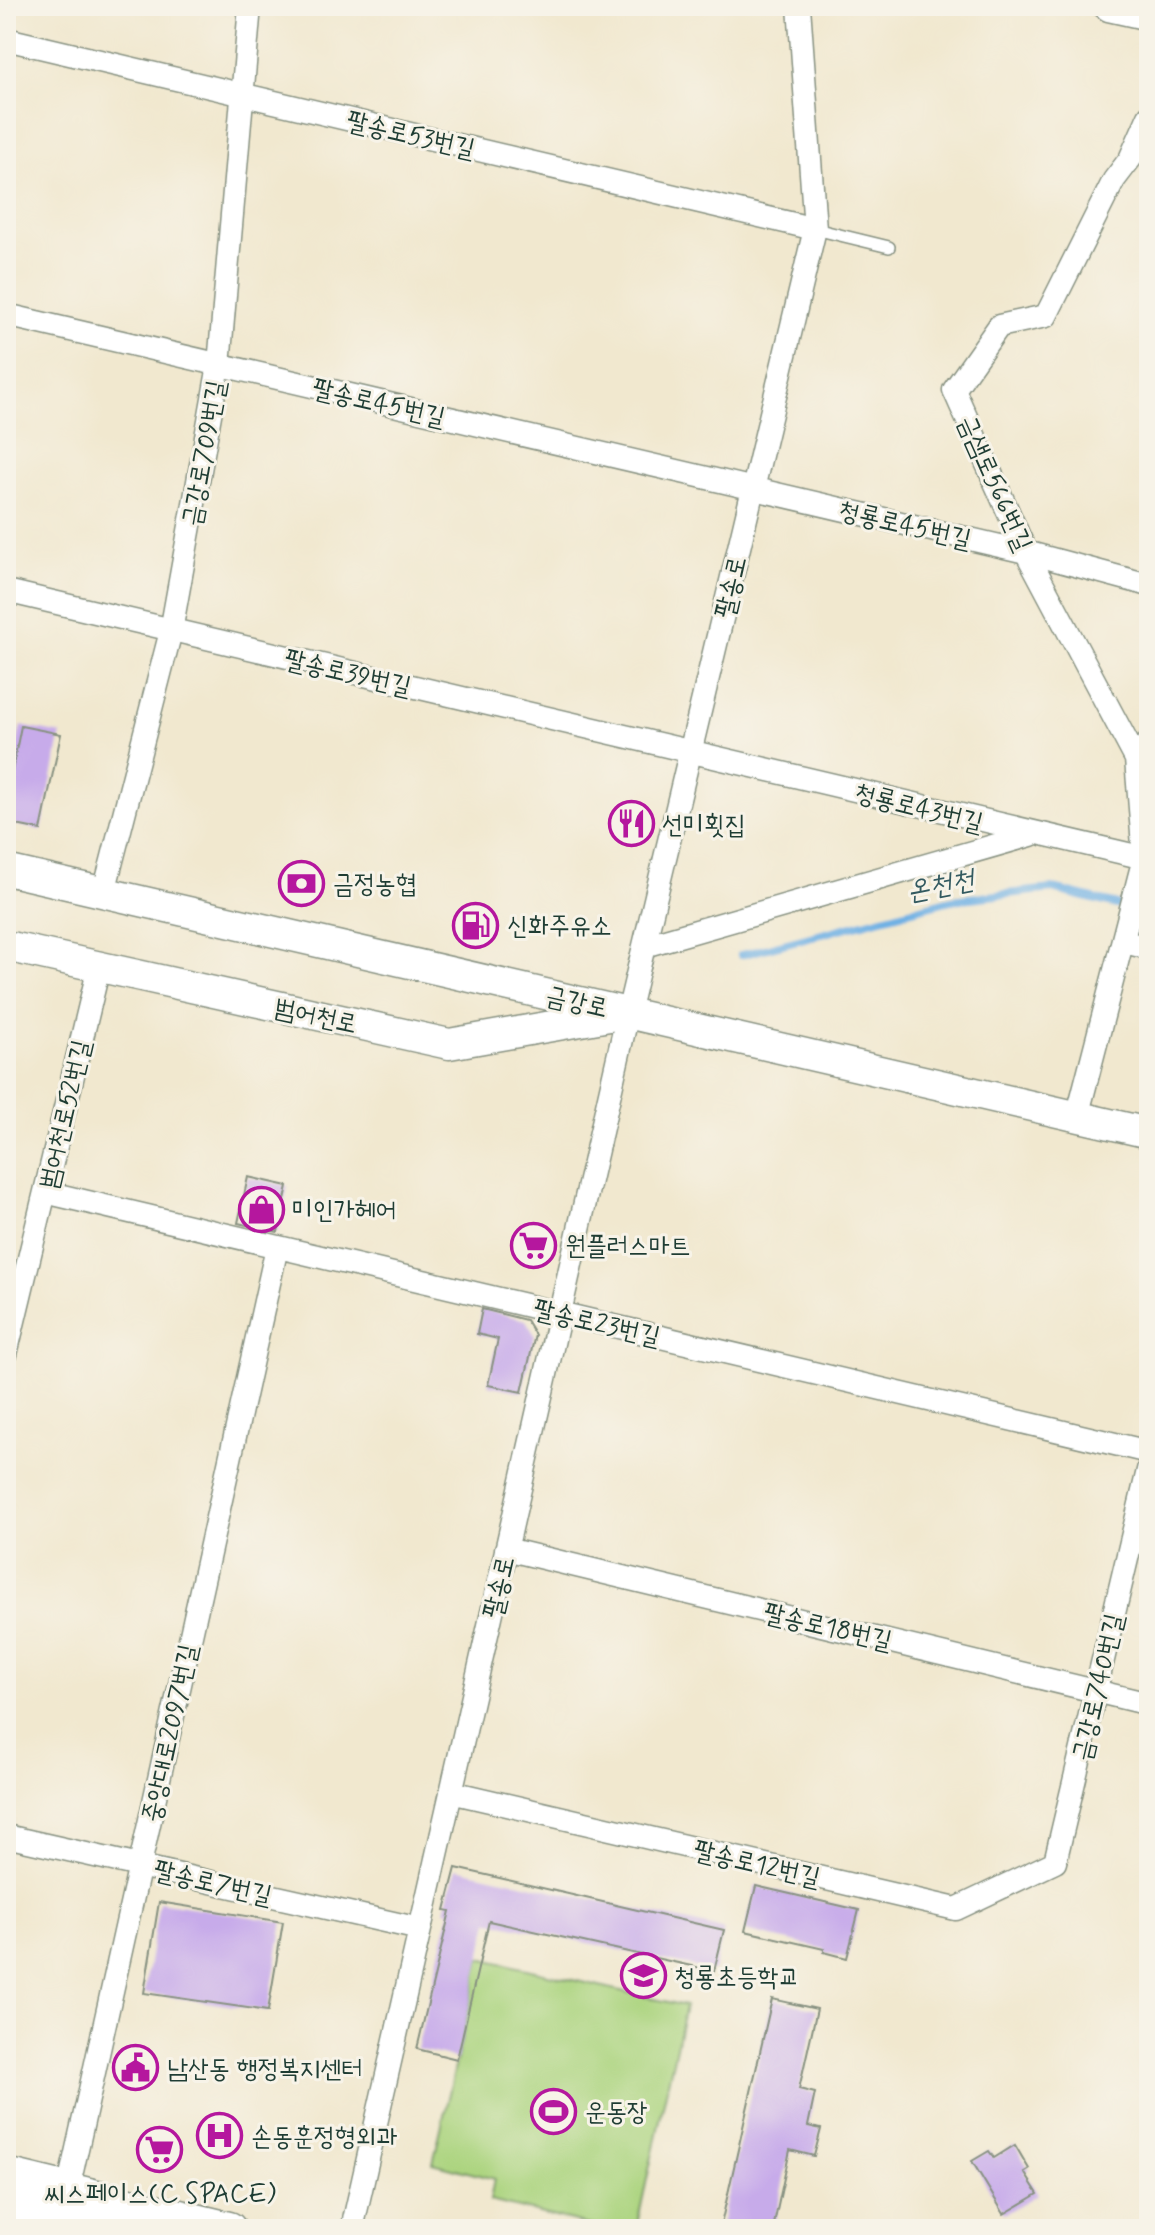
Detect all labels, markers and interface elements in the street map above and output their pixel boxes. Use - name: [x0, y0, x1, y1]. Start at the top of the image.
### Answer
- street label: 팔송로53번길: [343, 105, 478, 167]
- street label: 팔송로45번길: [309, 372, 448, 436]
- street label: 금강로709번길: [175, 378, 235, 529]
- street label: 금샘로566번길: [949, 411, 1039, 557]
- street label: 청룡로45번길: [835, 494, 974, 558]
- street label: 팔송로: [708, 553, 756, 622]
- street label: 팔송로39번길: [281, 643, 414, 705]
- street label: 청룡로43번길: [851, 777, 986, 841]
- restaurant icon: 선미횟집: [607, 800, 655, 848]
- place label: 선미횟집: [662, 809, 746, 843]
- bank icon: 금정농협: [278, 859, 326, 907]
- water label: 온천천: [904, 861, 980, 911]
- place label: 금정농협: [333, 868, 417, 902]
- fuel station icon: 신화주유소: [452, 901, 500, 949]
- place label: 신화주유소: [507, 910, 612, 944]
- street label: 금강로: [542, 979, 611, 1027]
- street label: 범어천로: [271, 992, 360, 1042]
- street label: 범어천로52번길: [32, 1037, 100, 1192]
- shop icon: 미인가헤어: [237, 1185, 285, 1233]
- place label: 미인가헤어: [292, 1194, 397, 1228]
- supermarket icon: 원플러스마트: [510, 1221, 558, 1269]
- place label: 원플러스마트: [565, 1230, 691, 1264]
- street label: 팔송로23번길: [530, 1293, 663, 1355]
- street label: 팔송로: [476, 1553, 524, 1622]
- street label: 팔송로18번길: [760, 1597, 895, 1659]
- street label: 금강로740번길: [1066, 1610, 1132, 1764]
- street label: 중앙대로2097번길: [135, 1641, 206, 1826]
- street label: 팔송로12번길: [690, 1834, 823, 1896]
- street label: 팔송로7번길: [150, 1854, 275, 1914]
- school or university icon: 청룡초등학교: [619, 1952, 667, 2000]
- place label: 청룡초등학교: [674, 1961, 800, 1995]
- public building icon: 남산동 행정복지센터: [112, 2044, 160, 2092]
- place label: 남산동 행정복지센터: [167, 2053, 362, 2087]
- sports icon: 운동장: [530, 2087, 578, 2135]
- place label: 운동장: [585, 2096, 648, 2130]
- hospital icon: 손동훈정형외과: [196, 2112, 244, 2160]
- place label: 손동훈정형외과: [251, 2121, 398, 2155]
- supermarket icon: 씨스페이스(C SPACE): [136, 2126, 184, 2174]
- place label: 씨스페이스(C SPACE): [44, 2178, 276, 2212]

